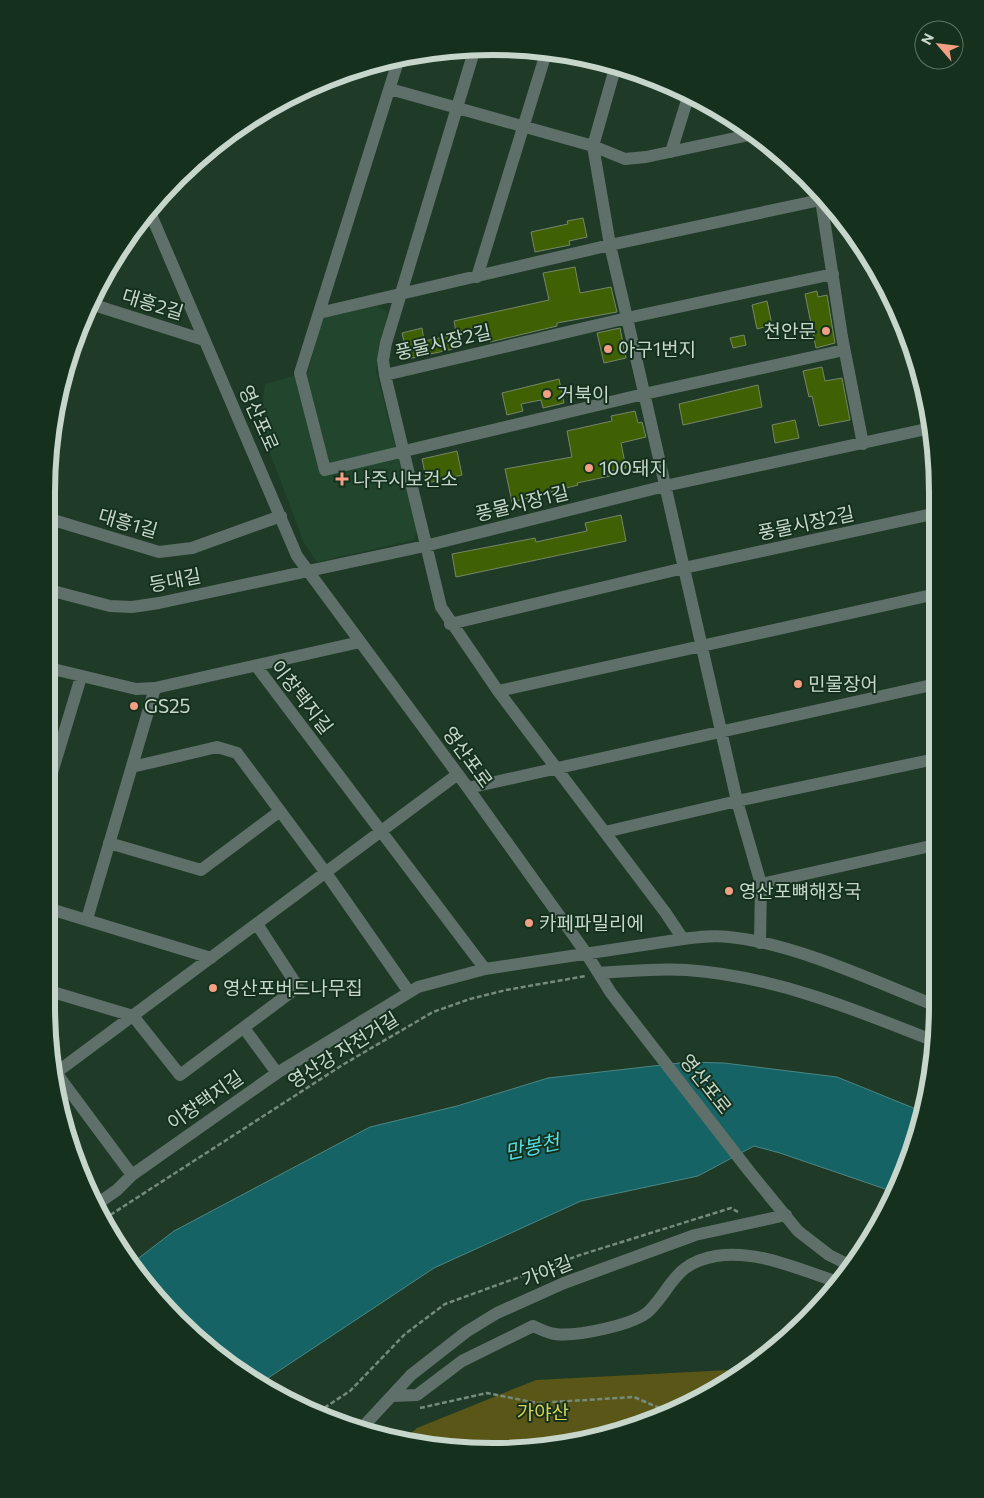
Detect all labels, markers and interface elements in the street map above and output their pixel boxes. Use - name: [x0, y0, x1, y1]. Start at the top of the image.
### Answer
- north arrow: [914, 20, 964, 70]
- text: N: [917, 30, 937, 47]
- street label: 대흥2길: [120, 283, 187, 324]
- street label: 풍물시장2길: [393, 319, 493, 364]
- place label: 천안문: [764, 319, 816, 342]
- marker: 천안문: [820, 325, 832, 337]
- place label: 아구1번지: [618, 337, 696, 360]
- marker: 아구1번지: [602, 343, 614, 355]
- street label: 영산포로: [235, 381, 284, 454]
- place label: 거북이: [557, 382, 609, 405]
- marker: 거북이: [541, 388, 553, 400]
- place label: 100돼지: [599, 456, 667, 479]
- marker: 100돼지: [583, 462, 595, 474]
- place label: 나주시보건소: [353, 467, 458, 490]
- marker: 나주시보건소: [335, 472, 349, 486]
- street label: 풍물시장1길: [473, 480, 571, 525]
- street label: 풍물시장2길: [756, 501, 856, 544]
- street label: 대흥1길: [96, 503, 160, 542]
- street label: 등대길: [147, 563, 203, 596]
- street label: 이창택지길: [266, 655, 338, 738]
- place label: 민물장어: [808, 672, 878, 695]
- marker: 민물장어: [792, 678, 804, 690]
- place label: GS25: [144, 694, 191, 717]
- marker: GS25: [128, 700, 140, 712]
- street label: 영산포로: [439, 722, 498, 792]
- place label: 영산포뼈해장국: [739, 879, 861, 902]
- marker: 영산포뼈해장국: [723, 885, 735, 897]
- place label: 카페파밀리에: [539, 911, 644, 934]
- marker: 카페파밀리에: [523, 917, 535, 929]
- place label: 영산포버드나무집: [223, 976, 363, 999]
- marker: 영산포버드나무집: [207, 982, 219, 994]
- street label: 영산강 자전거길: [283, 1006, 402, 1093]
- street label: 영산포로: [676, 1049, 737, 1118]
- street label: 이창택지길: [162, 1065, 247, 1134]
- water label: 만봉천: [502, 1128, 564, 1163]
- street label: 가야길: [518, 1250, 575, 1291]
- park label: 가야산: [517, 1400, 569, 1423]

